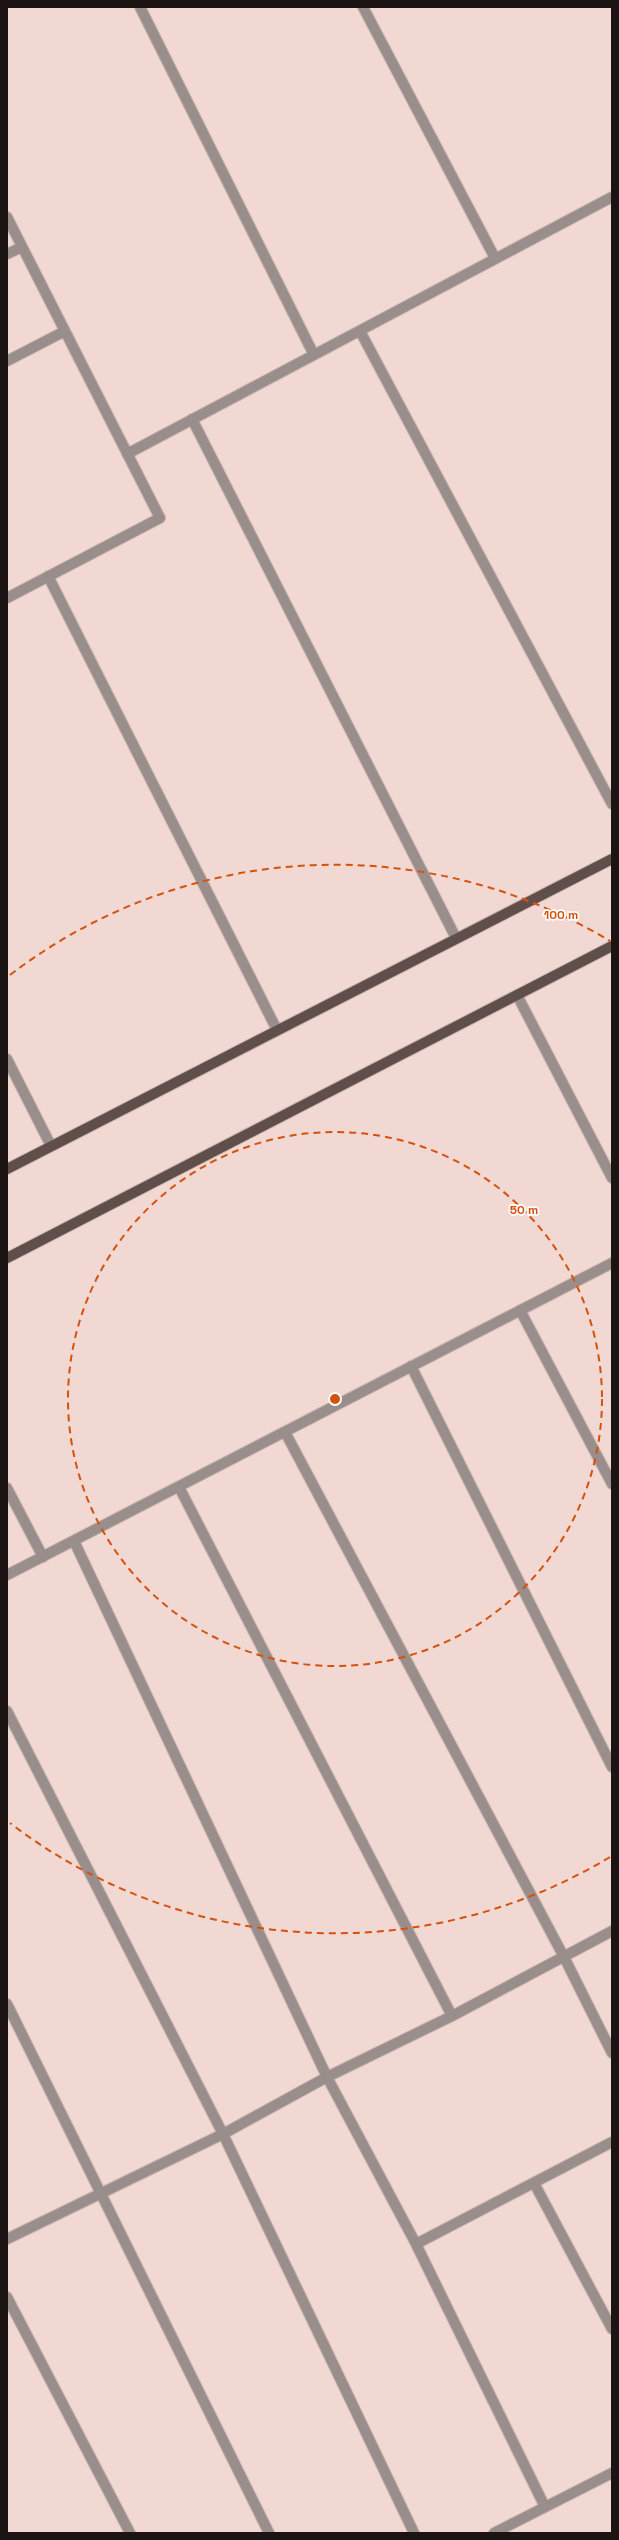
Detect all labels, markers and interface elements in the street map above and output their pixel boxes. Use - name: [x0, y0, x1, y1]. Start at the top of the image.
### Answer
- text: 100 m: [544, 907, 578, 923]
- text: 50 m: [510, 1202, 538, 1218]
- centre of rings: [328, 1392, 342, 1406]

